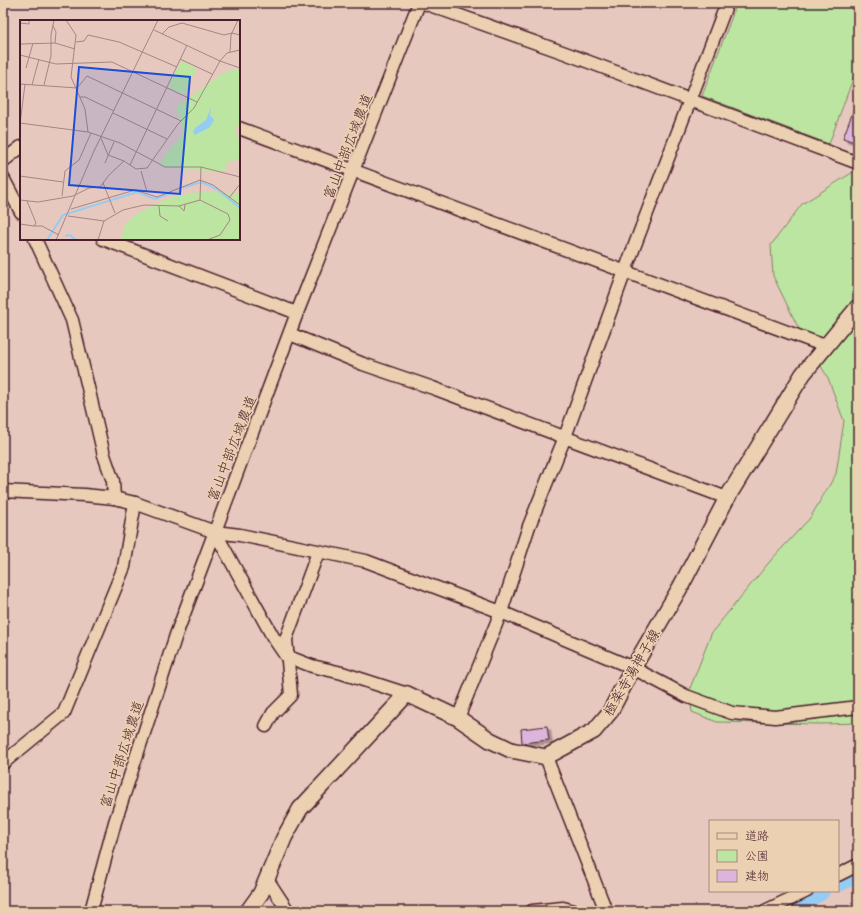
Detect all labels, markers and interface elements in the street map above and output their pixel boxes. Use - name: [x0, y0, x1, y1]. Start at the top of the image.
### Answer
- inset map: [20, 20, 240, 240]
- street label: 富山中部広域農道: [318, 90, 376, 202]
- street label: 富山中部広域農道: [202, 392, 260, 504]
- street label: 極楽寺湯神子線: [598, 625, 664, 719]
- street label: 富山中部広域農道: [95, 698, 147, 810]
- legend: [709, 820, 839, 892]
- text: 道路: [745, 827, 769, 844]
- text: 公園: [745, 847, 769, 864]
- text: 建物: [745, 867, 769, 884]

